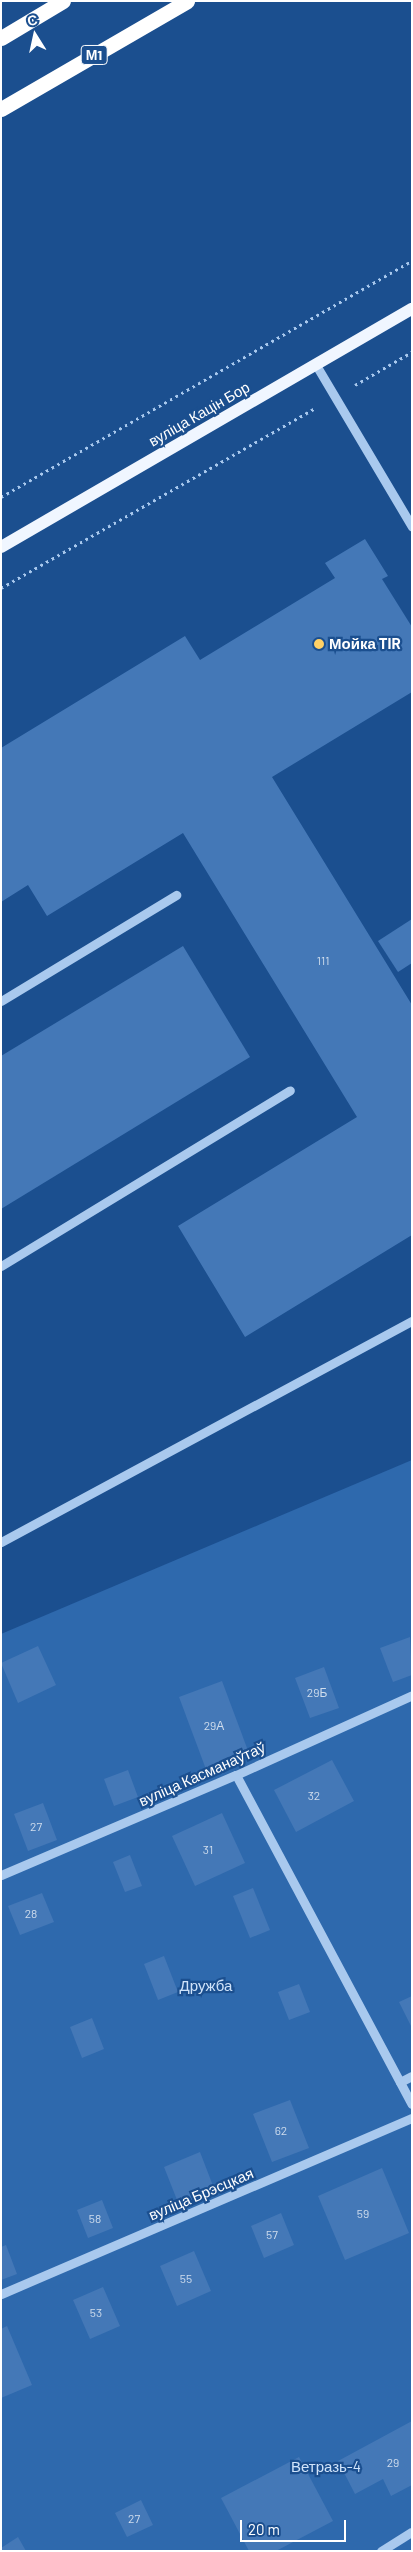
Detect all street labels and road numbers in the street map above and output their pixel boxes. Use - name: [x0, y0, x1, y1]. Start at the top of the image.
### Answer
- road number: М1: [80, 44, 108, 66]
- street label: вуліца Кацін Бор: [145, 378, 253, 450]
- street label: вуліца Касманаўтаў: [136, 1738, 268, 1810]
- street label: вуліца Брэсцкая: [146, 2164, 256, 2224]

